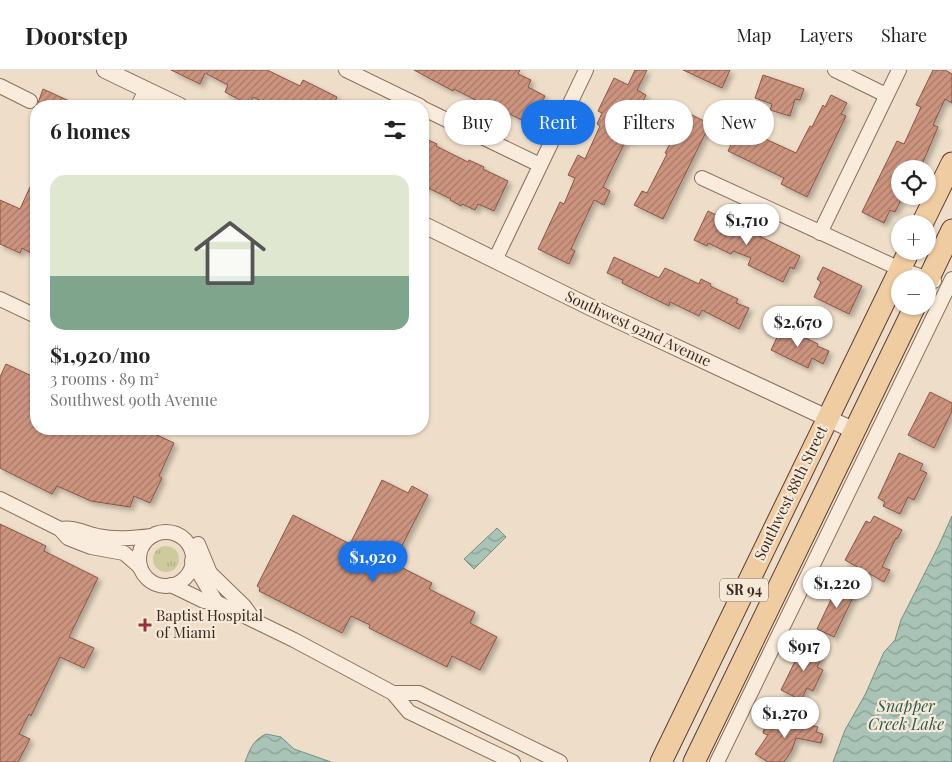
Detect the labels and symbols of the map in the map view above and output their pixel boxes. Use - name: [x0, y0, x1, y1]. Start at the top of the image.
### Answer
- pin: $1,710: [706, 204, 788, 246]
- street label: Southwest 92nd Avenue: [562, 285, 715, 371]
- pin: $2,670: [757, 306, 839, 348]
- street label: Southwest 88th Street: [749, 421, 832, 563]
- pin: $1,920: [332, 540, 414, 583]
- pin: $1,220: [796, 566, 878, 609]
- road number: SR 94: [720, 578, 768, 602]
- place label: Baptist Hospital of Miami: [156, 605, 263, 642]
- marker: Baptist Hospital of Miami: [138, 618, 152, 632]
- pin: $917: [774, 630, 834, 672]
- water label: Snapper Creek Lake: [868, 695, 944, 734]
- pin: $1,270: [744, 696, 826, 739]

